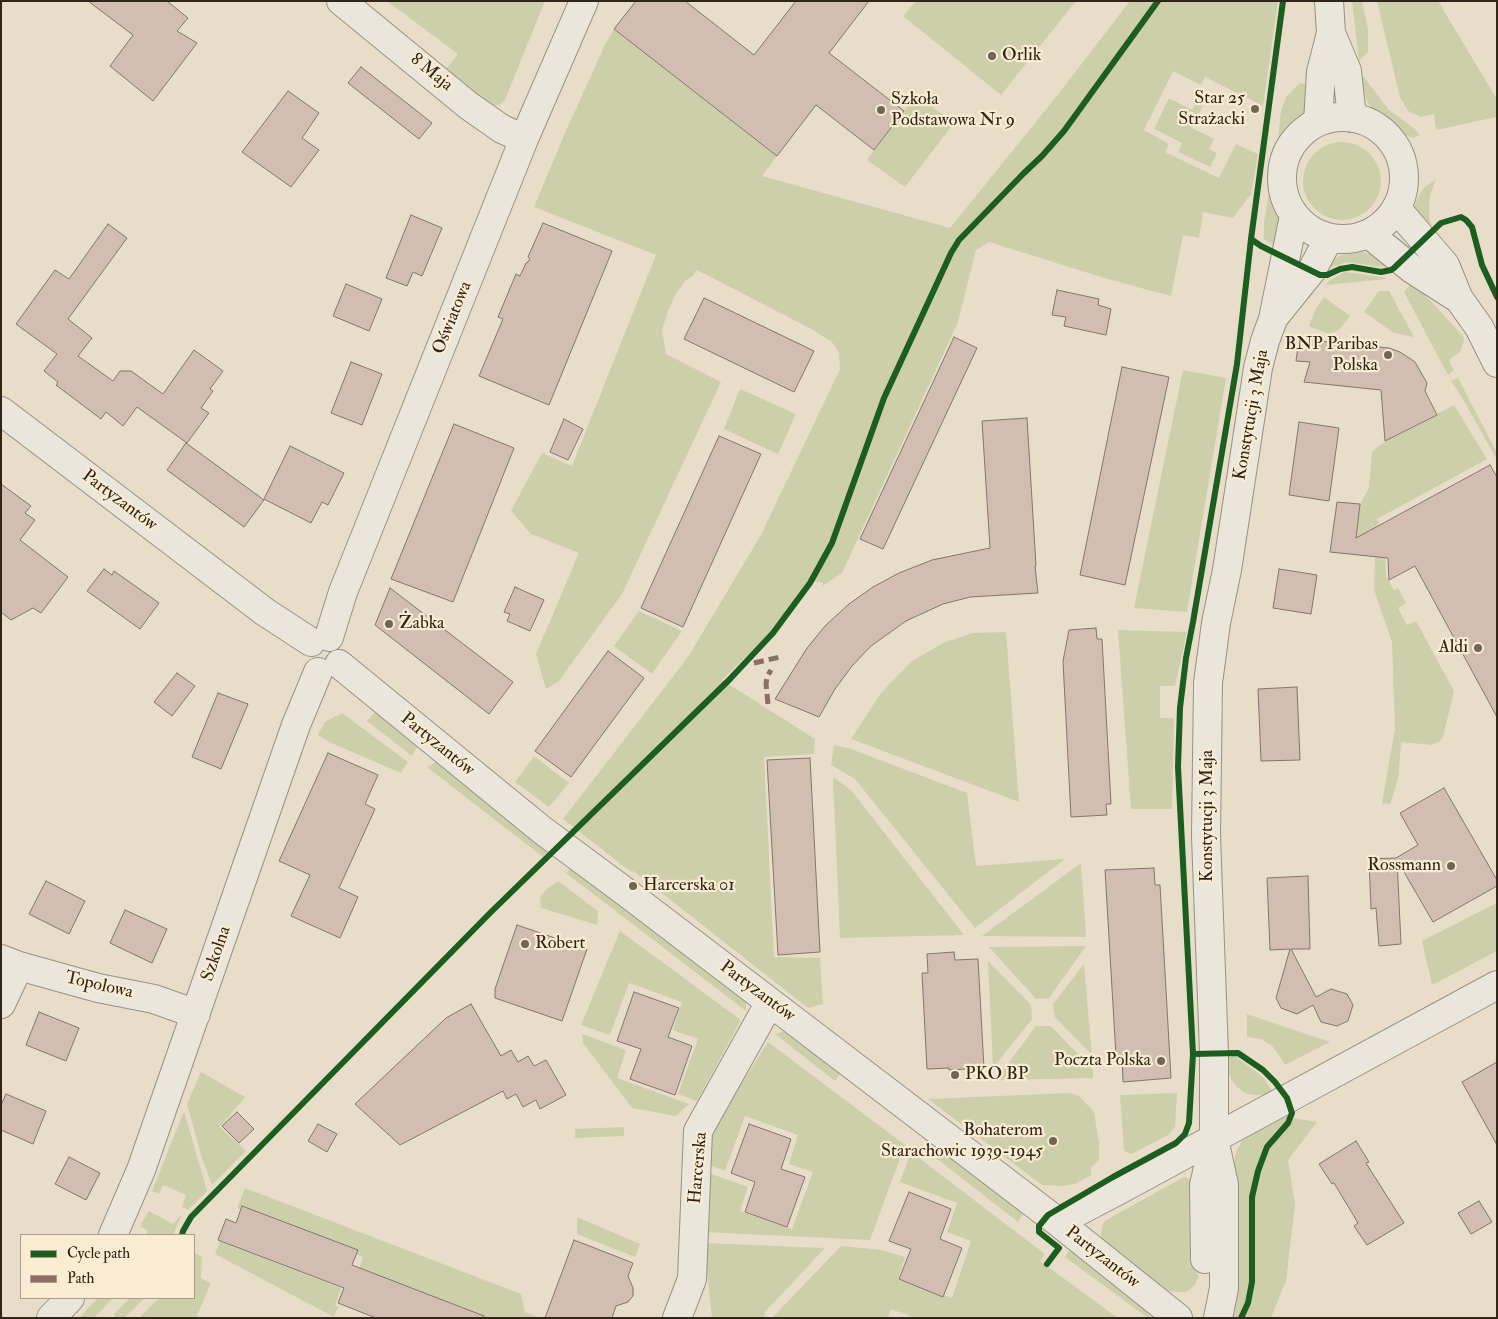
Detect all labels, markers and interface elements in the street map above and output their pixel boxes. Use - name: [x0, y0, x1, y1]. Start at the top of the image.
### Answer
- place label: Orlik: [1002, 45, 1041, 67]
- street label: 8 Maja: [405, 49, 457, 97]
- marker: Orlik: [986, 50, 998, 62]
- place label: Star 25 Strażacki: [1178, 88, 1245, 130]
- place label: Szkoła Podstawowa Nr 9: [891, 89, 1015, 132]
- marker: Star 25 Strażacki: [1249, 103, 1261, 115]
- marker: Szkoła Podstawowa Nr 9: [875, 104, 887, 116]
- street label: Oświatowa: [429, 278, 477, 358]
- place label: BNP Paribas Polska: [1284, 334, 1378, 376]
- street label: Konstytucji 3 Maja: [1230, 348, 1274, 482]
- marker: BNP Paribas Polska: [1382, 349, 1394, 361]
- street label: Partyzantów: [77, 466, 161, 536]
- place label: Żabka: [399, 613, 445, 635]
- marker: Żabka: [383, 618, 395, 630]
- place label: Aldi: [1438, 637, 1468, 659]
- marker: Aldi: [1472, 642, 1484, 654]
- street label: Partyzantów: [396, 709, 478, 781]
- street label: Konstytucji 3 Maja: [1197, 750, 1219, 882]
- place label: Rossmann: [1367, 855, 1441, 877]
- marker: Rossmann: [1445, 860, 1457, 872]
- place label: Harcerska 01: [643, 875, 735, 897]
- marker: Harcerska 01: [627, 880, 639, 892]
- street label: Szkolna: [198, 924, 236, 984]
- place label: Robert: [535, 933, 585, 955]
- marker: Robert: [519, 938, 531, 950]
- street label: Partyzantów: [715, 957, 799, 1027]
- street label: Topolowa: [63, 968, 135, 1004]
- place label: Poczta Polska: [1054, 1050, 1151, 1072]
- marker: Poczta Polska: [1155, 1055, 1167, 1067]
- place label: PKO BP: [965, 1064, 1028, 1086]
- marker: PKO BP: [949, 1069, 961, 1081]
- place label: Bohaterom Starachowic 1939-1945: [881, 1120, 1043, 1162]
- street label: Harcerska: [685, 1131, 713, 1205]
- marker: Bohaterom Starachowic 1939-1945: [1047, 1135, 1059, 1147]
- street label: Partyzantów: [1060, 1222, 1144, 1294]
- legend: [20, 1234, 195, 1299]
- text: Cycle path: [67, 1244, 130, 1263]
- text: Path: [67, 1269, 94, 1288]

